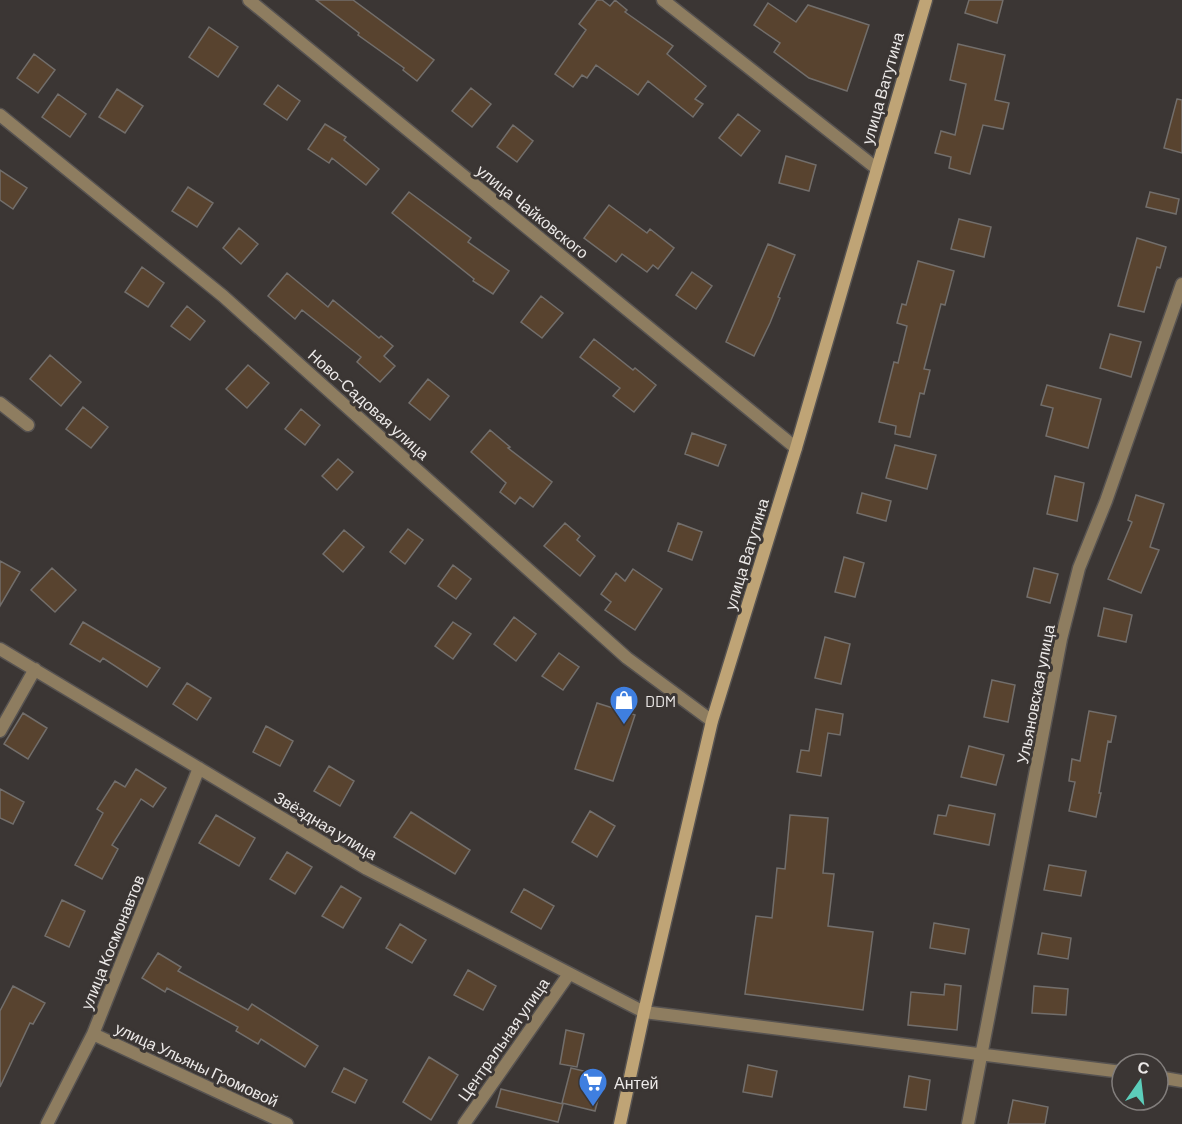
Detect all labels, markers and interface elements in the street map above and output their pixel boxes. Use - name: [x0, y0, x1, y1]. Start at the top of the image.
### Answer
- street label: улица Ватутина: [857, 30, 907, 146]
- street label: улица Чайковского: [473, 160, 593, 262]
- street label: Ново-Садовая улица: [305, 345, 433, 463]
- street label: улица Ватутина: [720, 496, 772, 612]
- street label: Ульяновская улица: [1012, 623, 1058, 765]
- shop icon: DDM: [608, 684, 640, 726]
- place label: DDM: [645, 691, 676, 710]
- street label: Звёздная улица: [271, 787, 381, 863]
- street label: улица Космонавтов: [76, 872, 148, 1012]
- street label: Центральная улица: [453, 974, 553, 1104]
- street label: улица Ульяны Громовой: [112, 1018, 282, 1110]
- north arrow: [1110, 1052, 1170, 1112]
- text: С: [1136, 1056, 1152, 1078]
- supermarket icon: Антей: [577, 1066, 609, 1108]
- place label: Антей: [614, 1073, 659, 1092]

